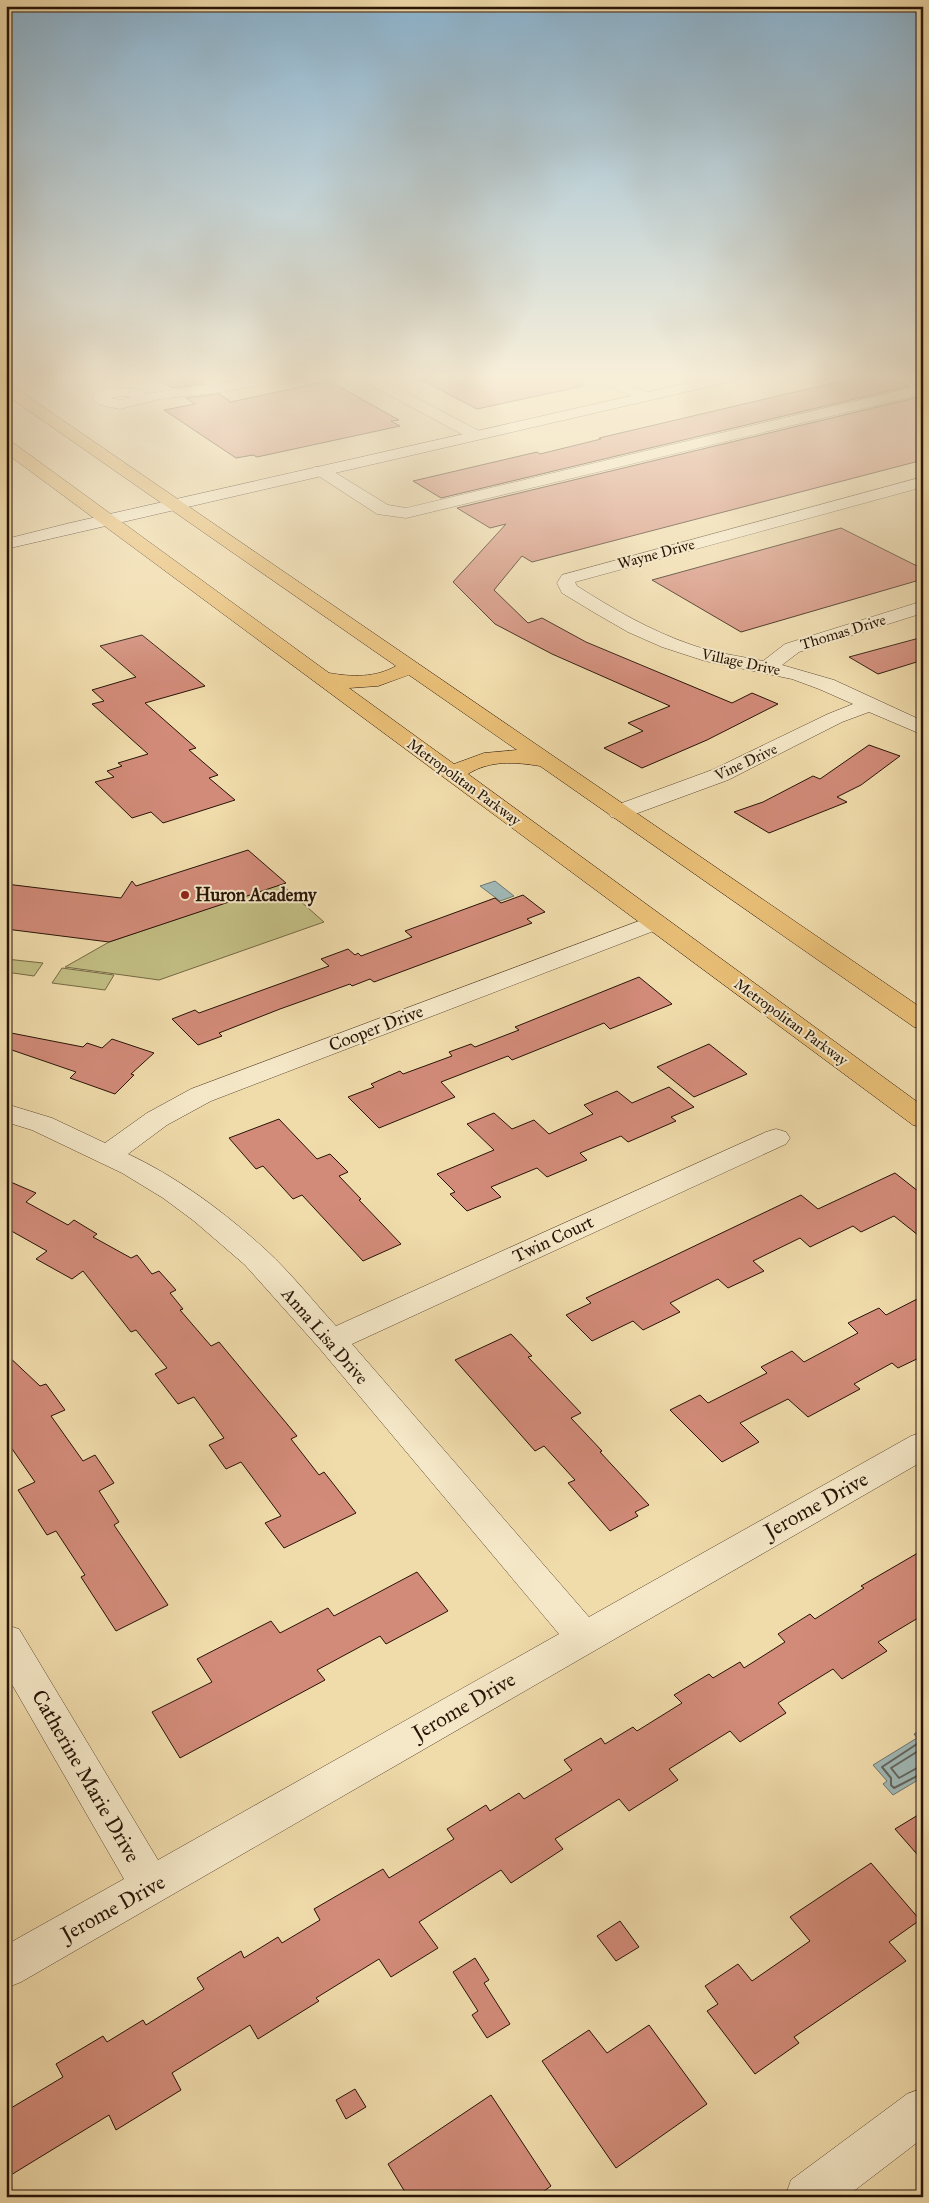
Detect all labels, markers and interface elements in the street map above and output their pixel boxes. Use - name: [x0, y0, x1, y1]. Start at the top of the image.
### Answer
- street label: Wayne Drive: [616, 535, 696, 573]
- street label: Thomas Drive: [798, 610, 888, 654]
- street label: Village Drive: [699, 645, 782, 679]
- street label: Metropolitan Parkway: [404, 735, 525, 830]
- street label: Vine Drive: [711, 740, 780, 785]
- place label: Huron Academy: [195, 884, 318, 907]
- marker: Huron Academy: [179, 889, 191, 901]
- street label: Metropolitan Parkway: [731, 975, 852, 1070]
- street label: Cooper Drive: [326, 1000, 426, 1056]
- street label: Twin Court: [509, 1210, 597, 1267]
- street label: Anna Lisa Drive: [276, 1282, 373, 1389]
- street label: Jerome Drive: [758, 1466, 873, 1545]
- street label: Jerome Drive: [406, 1666, 520, 1747]
- street label: Catherine Marie Drive: [26, 1685, 146, 1867]
- street label: Jerome Drive: [55, 1869, 170, 1948]

